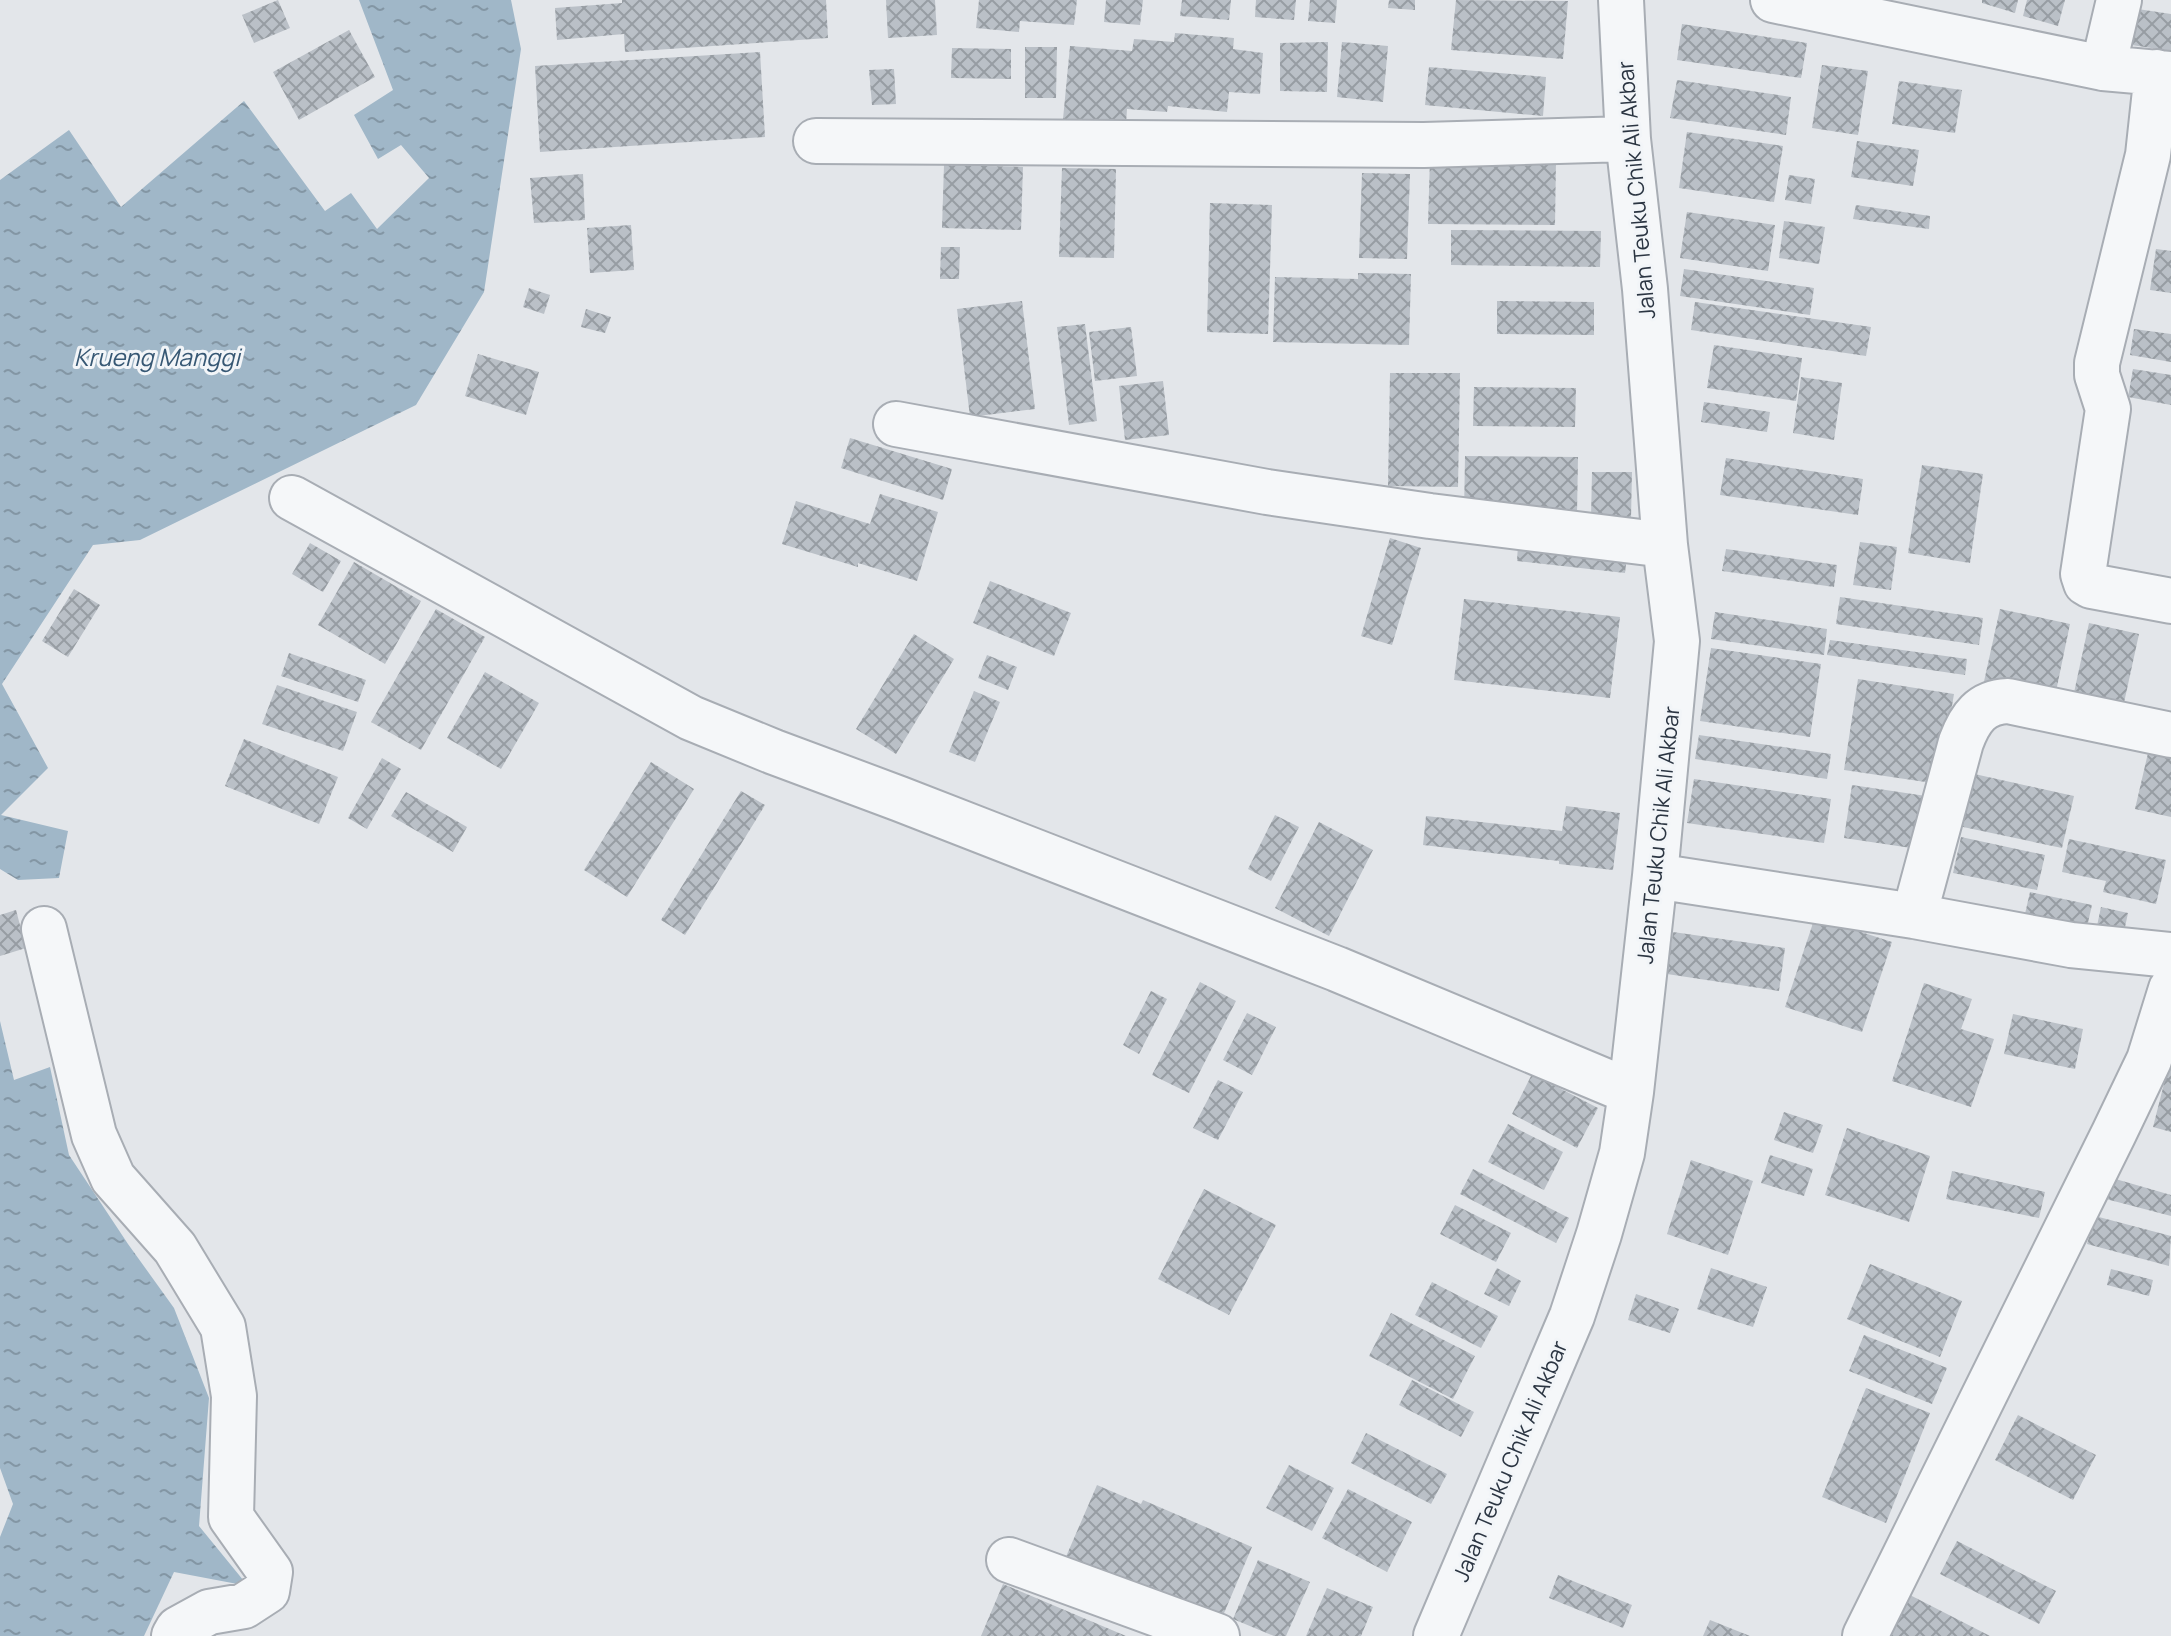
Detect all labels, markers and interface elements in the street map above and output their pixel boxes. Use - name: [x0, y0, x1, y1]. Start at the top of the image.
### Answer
- street label: Jalan Teuku Chik Ali Akbar: [1610, 60, 1662, 320]
- water label: Krueng Manggi: [74, 340, 243, 373]
- street label: Jalan Teuku Chik Ali Akbar: [1630, 705, 1686, 965]
- street label: Jalan Teuku Chik Ali Akbar: [1446, 1336, 1574, 1586]

